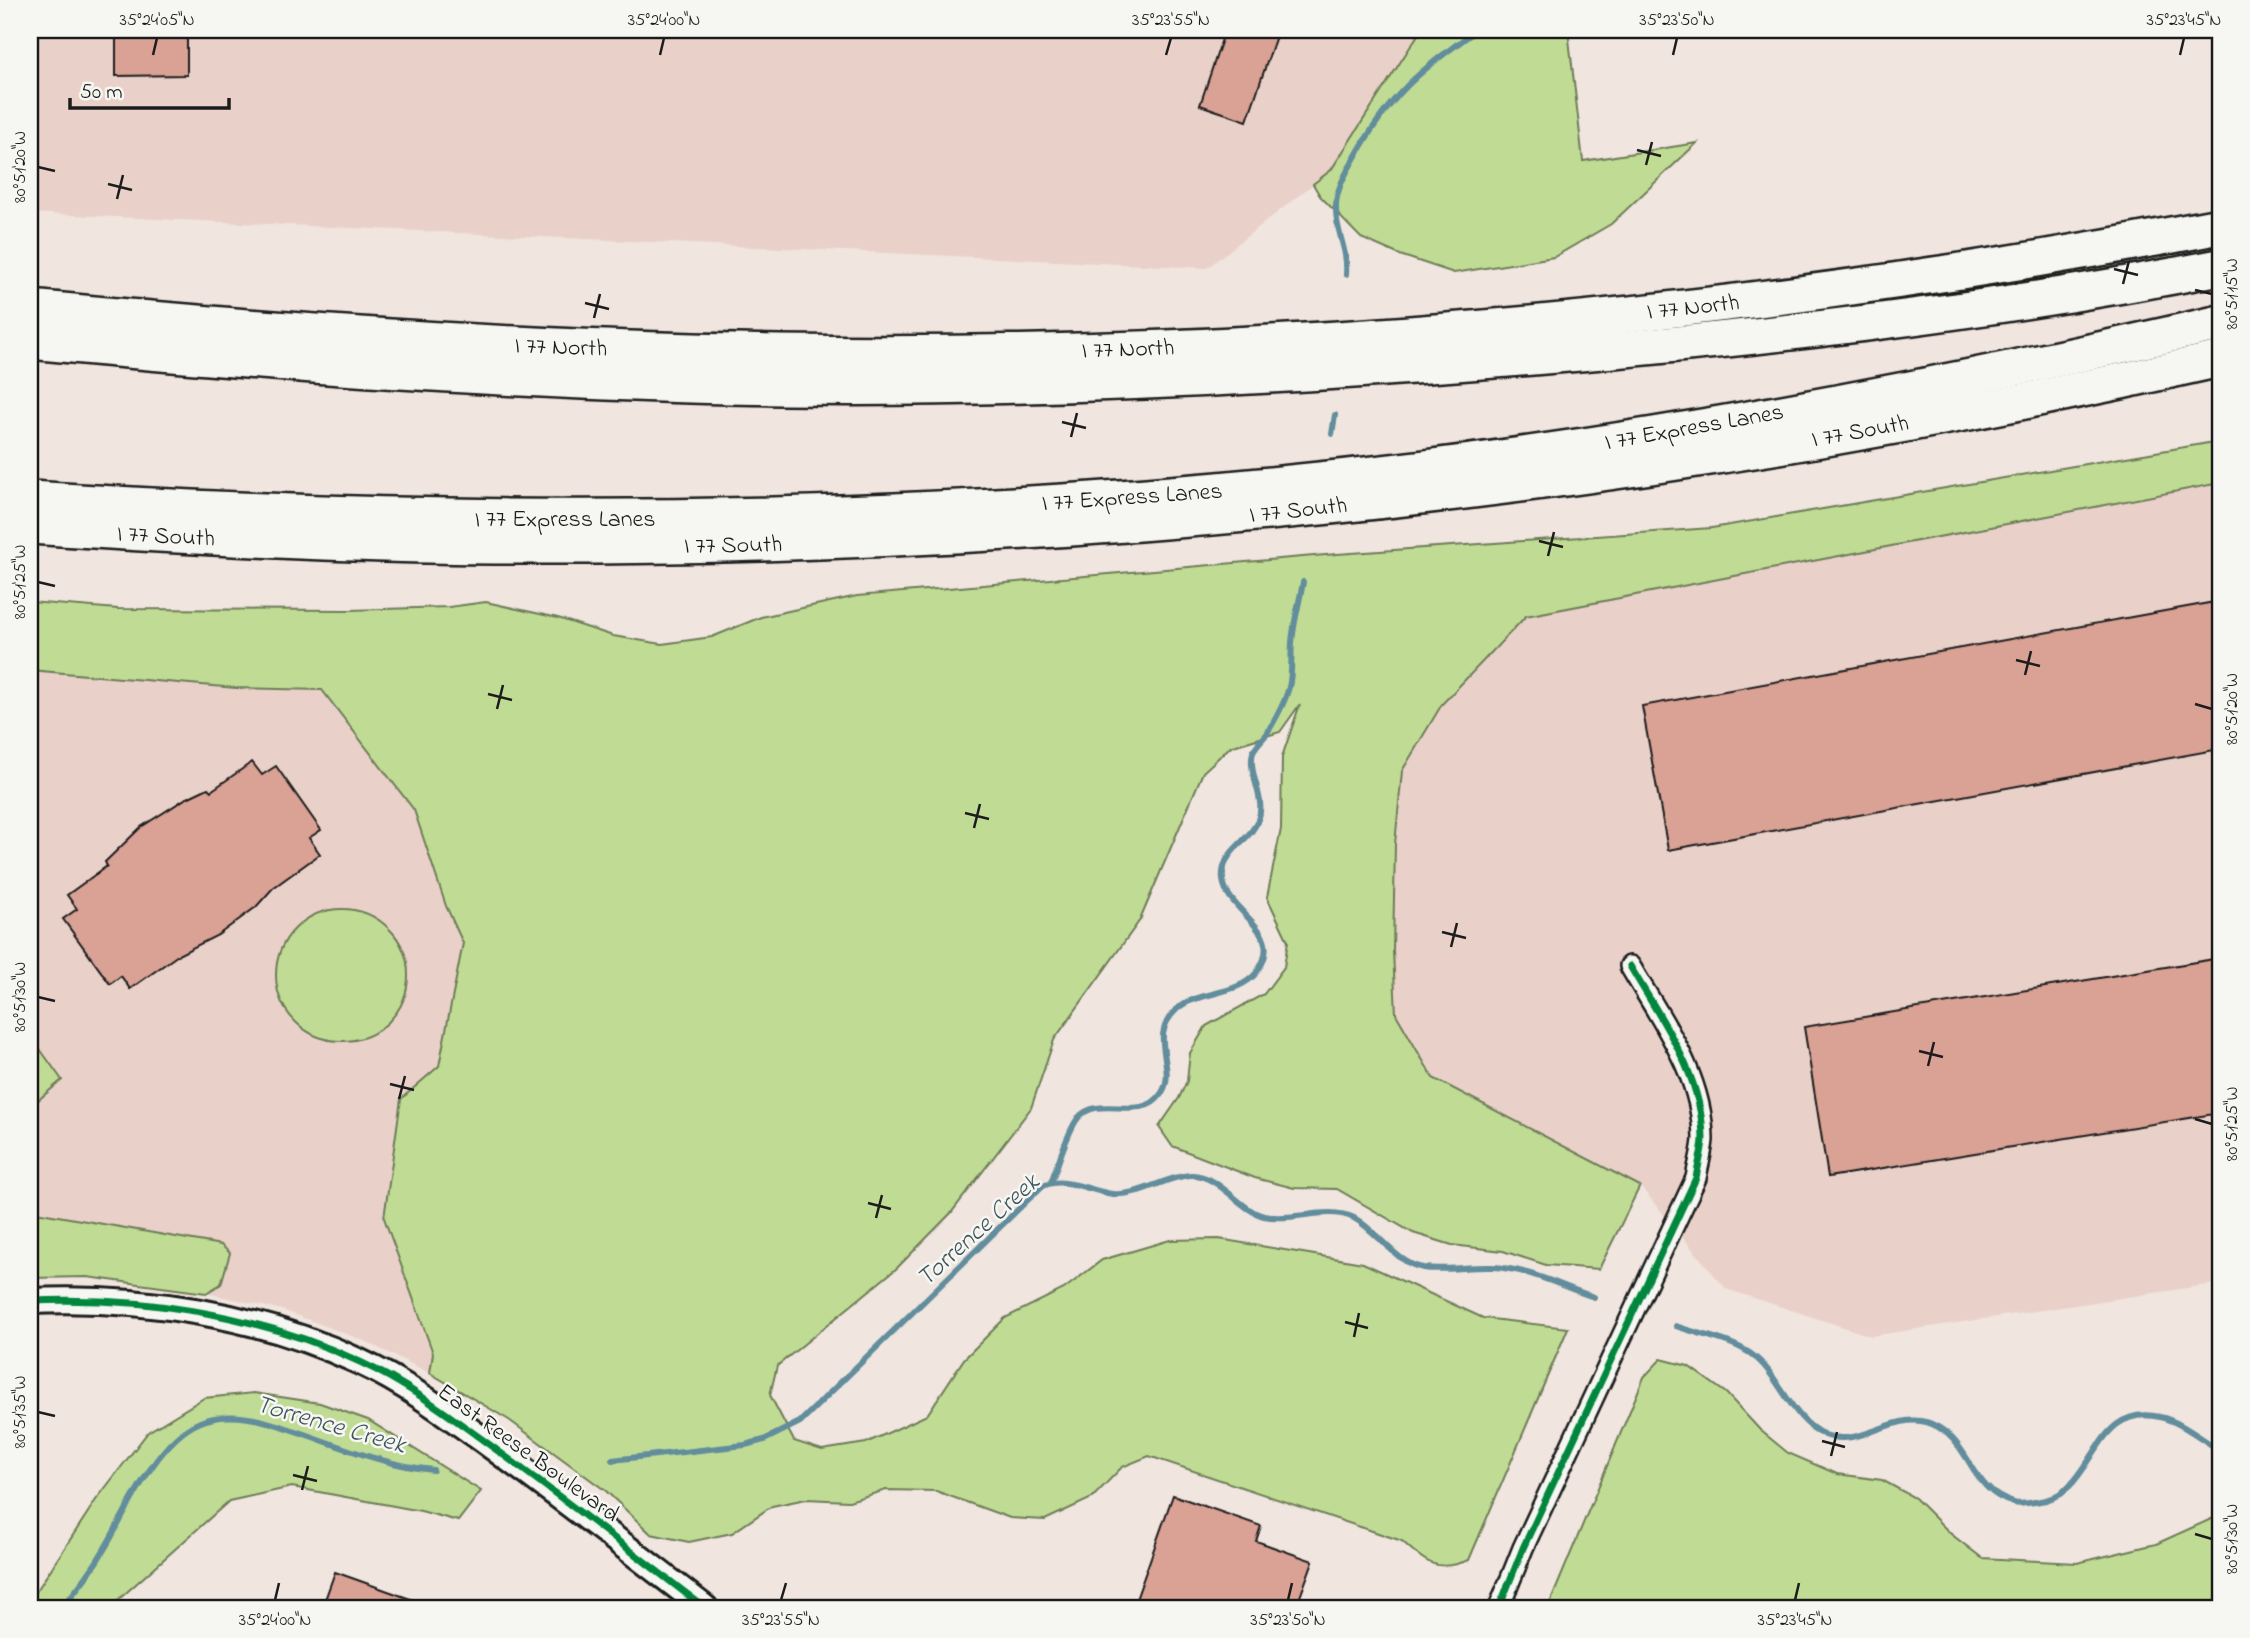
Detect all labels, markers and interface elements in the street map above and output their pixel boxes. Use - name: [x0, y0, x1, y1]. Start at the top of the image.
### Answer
- text: 35°24'05"N: [119, 8, 195, 34]
- text: 35°24'00"N: [628, 8, 700, 34]
- text: 35°23'55"N: [1132, 8, 1210, 34]
- text: 35°23'50"N: [1639, 8, 1715, 34]
- text: 35°23'45"N: [2147, 8, 2221, 34]
- scale bar: [70, 66, 229, 110]
- text: 50 m: [80, 78, 123, 108]
- text: 80°51'20"W: [8, 131, 34, 203]
- text: 80°51'15"W: [2220, 258, 2246, 330]
- street label: I 77 North: [1645, 286, 1741, 331]
- street label: I 77 North: [514, 329, 608, 368]
- street label: I 77 North: [1081, 331, 1175, 370]
- street label: I 77 Express Lanes: [1602, 396, 1787, 461]
- street label: I 77 South: [1809, 407, 1912, 458]
- street label: I 77 Express Lanes: [1041, 475, 1224, 522]
- street label: I 77 South: [1247, 489, 1349, 534]
- street label: I 77 Express Lanes: [474, 503, 656, 538]
- street label: I 77 South: [116, 517, 216, 558]
- street label: I 77 South: [684, 528, 783, 565]
- text: 80°51'25"W: [8, 545, 34, 619]
- text: 80°51'20"W: [2220, 673, 2246, 745]
- text: 80°51'30"W: [8, 962, 34, 1032]
- text: 80°51'25"W: [2220, 1087, 2246, 1161]
- water label: Torrence Creek: [909, 1164, 1050, 1297]
- text: 80°51'35"W: [8, 1375, 34, 1449]
- street label: East Reese Boulevard: [429, 1376, 626, 1532]
- water label: Torrence Creek: [251, 1386, 411, 1466]
- text: 80°51'30"W: [2220, 1504, 2246, 1574]
- text: 35°24'00"N: [239, 1608, 311, 1634]
- text: 35°23'55"N: [742, 1608, 820, 1634]
- text: 35°23'50"N: [1250, 1608, 1326, 1634]
- text: 35°23'45"N: [1758, 1608, 1832, 1634]

